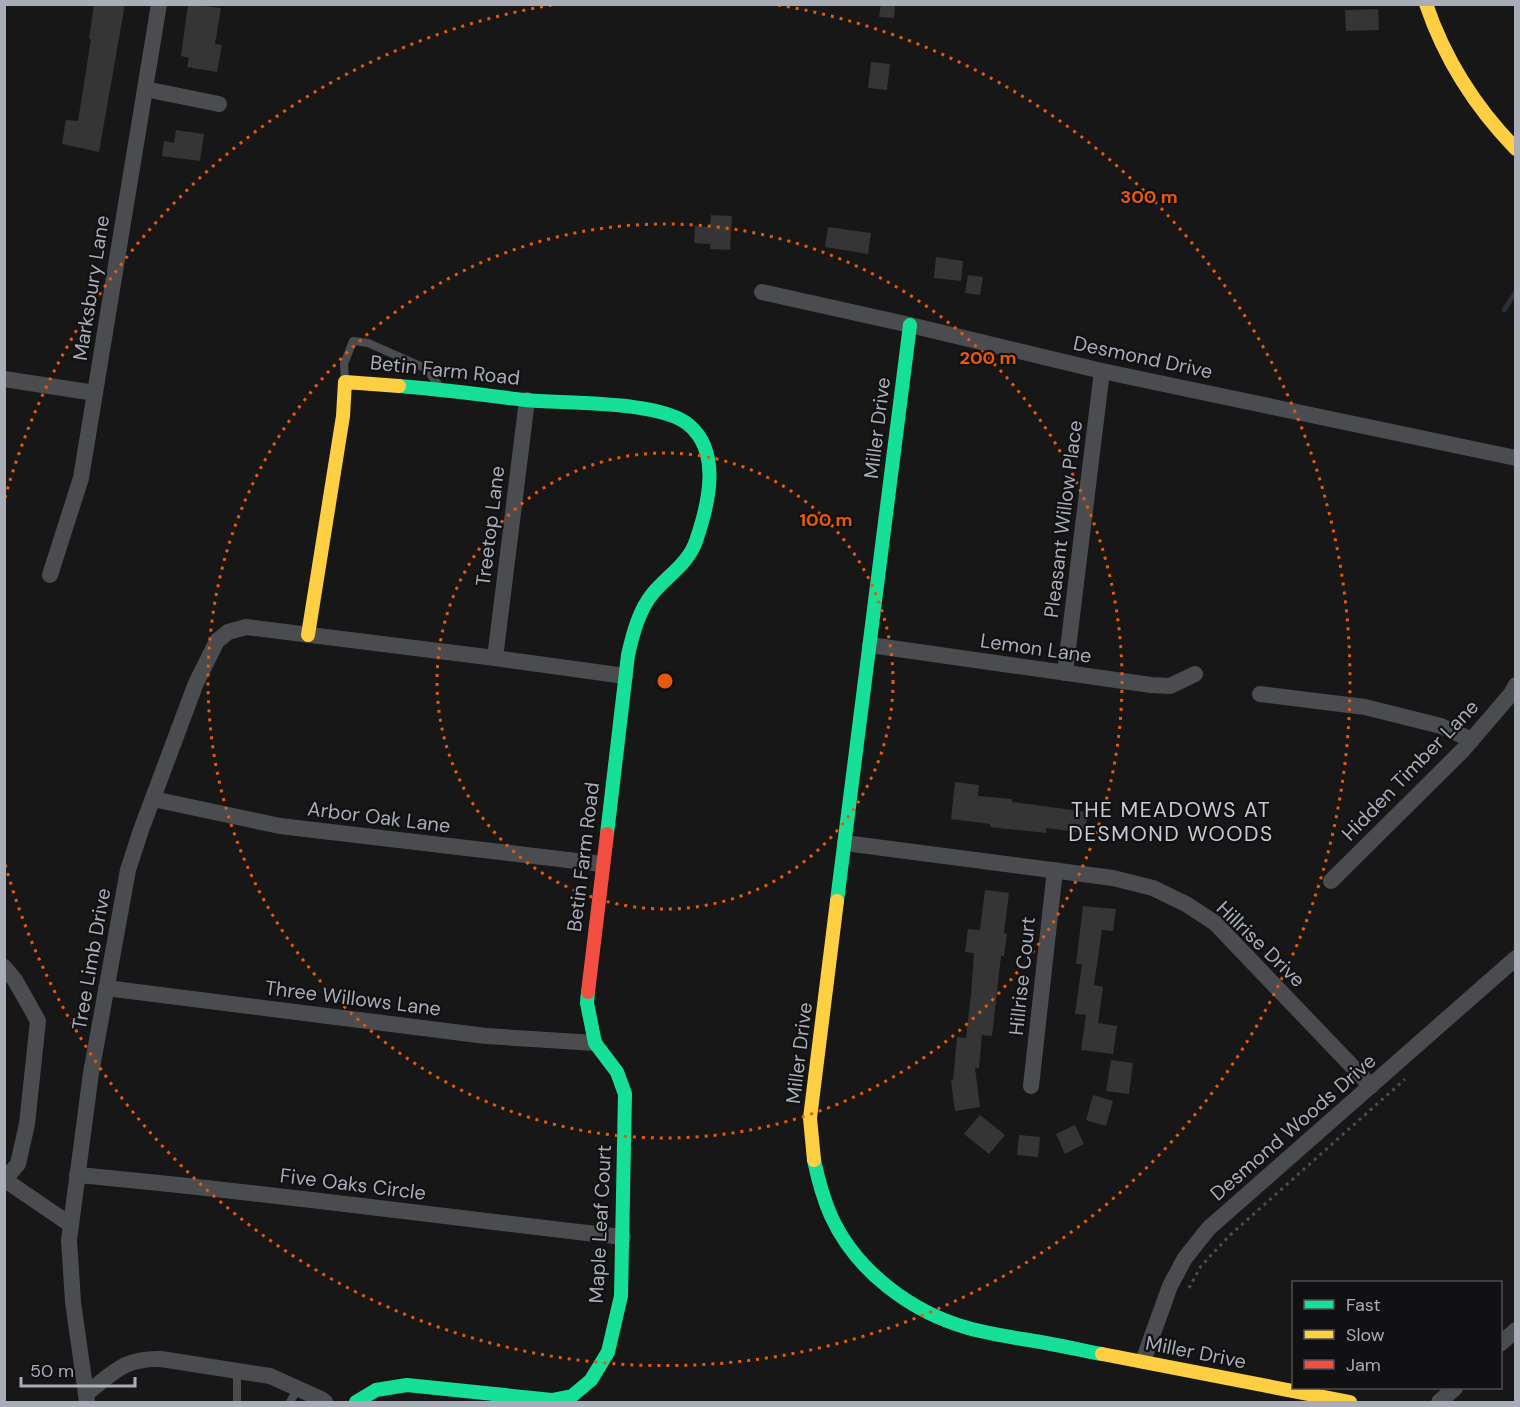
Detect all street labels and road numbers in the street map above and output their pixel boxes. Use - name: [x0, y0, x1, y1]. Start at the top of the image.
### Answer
- street label: Marksbury Lane: [67, 214, 115, 362]
- street label: Desmond Drive: [1071, 330, 1215, 384]
- street label: Betin Farm Road: [369, 349, 521, 391]
- street label: Miller Drive: [858, 376, 896, 480]
- street label: Pleasant Willow Place: [1038, 419, 1088, 619]
- street label: Treetop Lane: [470, 464, 510, 588]
- street label: Lemon Lane: [979, 627, 1093, 669]
- street label: Hidden Timber Lane: [1336, 694, 1484, 846]
- street label: Betin Farm Road: [561, 781, 605, 933]
- street label: Arbor Oak Lane: [306, 795, 452, 839]
- street label: Tree Limb Drive: [66, 886, 116, 1032]
- street label: Hillrise Drive: [1211, 895, 1311, 993]
- street label: Hillrise Court: [1003, 915, 1041, 1037]
- street label: Three Willows Lane: [263, 974, 443, 1022]
- street label: Miller Drive: [780, 1001, 818, 1105]
- street label: Desmond Woods Drive: [1205, 1048, 1381, 1206]
- street label: Maple Leaf Court: [583, 1144, 617, 1304]
- street label: Five Oaks Circle: [279, 1162, 427, 1206]
- street label: Miller Drive: [1143, 1330, 1249, 1374]

